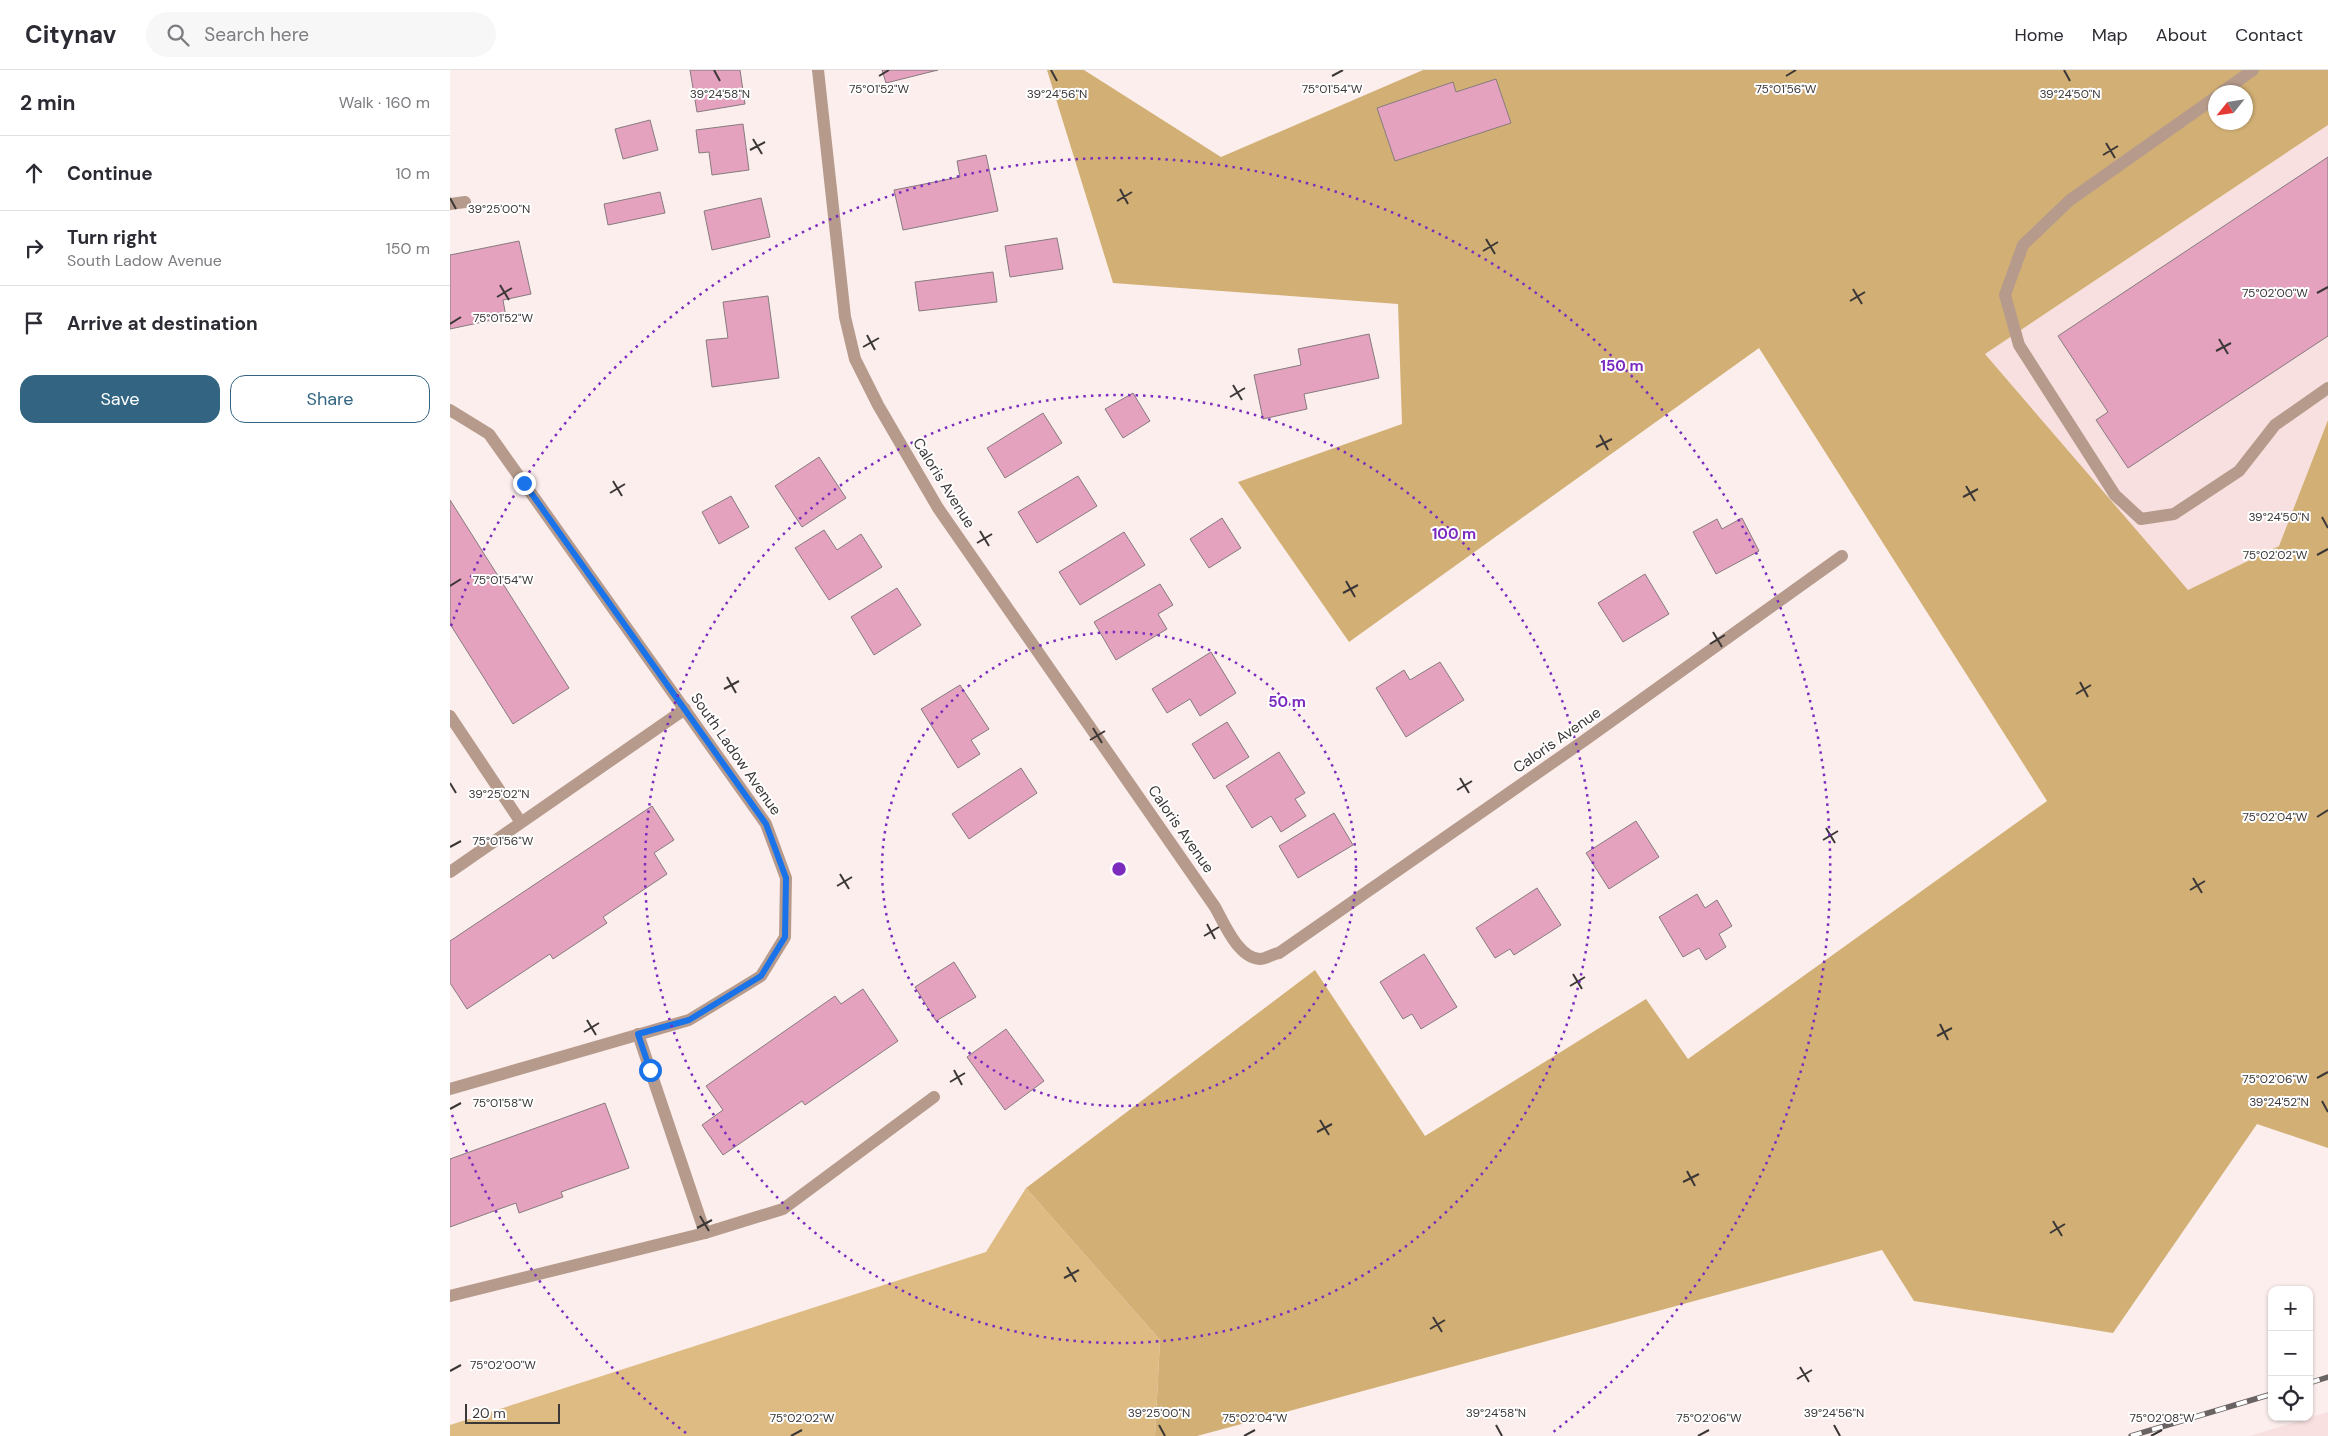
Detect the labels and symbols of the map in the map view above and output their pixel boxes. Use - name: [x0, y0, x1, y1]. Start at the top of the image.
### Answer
- text: 75°01'52"W: [849, 81, 909, 97]
- text: 75°01'54"W: [1302, 81, 1363, 97]
- text: 75°01'56"W: [1756, 81, 1817, 97]
- north arrow: [2208, 85, 2253, 130]
- text: 39°24'58"N: [690, 86, 750, 102]
- text: 39°24'56"N: [1027, 86, 1087, 102]
- text: 39°24'50"N: [2039, 86, 2101, 102]
- text: 39°25'00"N: [468, 201, 530, 217]
- text: 75°02'00"W: [2242, 285, 2308, 301]
- text: 75°01'52"W: [473, 310, 533, 326]
- text: 150 m: [1601, 356, 1644, 376]
- street label: Caloris Avenue: [908, 434, 980, 532]
- route end: [513, 472, 536, 495]
- text: 39°24'50"N: [2248, 509, 2310, 525]
- text: 100 m: [1432, 524, 1476, 544]
- text: 75°02'02"W: [2243, 547, 2308, 563]
- text: 75°01'54"W: [473, 572, 534, 588]
- street label: South Ladow Avenue: [686, 689, 786, 819]
- text: 50 m: [1268, 692, 1306, 712]
- street label: Caloris Avenue: [1509, 702, 1605, 778]
- street label: Caloris Avenue: [1143, 781, 1219, 877]
- text: 39°25'02"N: [468, 786, 530, 802]
- text: 75°02'04"W: [2242, 809, 2308, 825]
- text: 75°01'56"W: [473, 833, 534, 849]
- centre of rings: [1110, 860, 1128, 878]
- route start: [639, 1059, 662, 1082]
- text: 75°02'06"W: [2242, 1071, 2308, 1087]
- text: 39°24'52"N: [2249, 1094, 2309, 1110]
- text: 75°01'58"W: [473, 1095, 534, 1111]
- text: 75°02'00"W: [470, 1357, 536, 1373]
- scale bar: [465, 1401, 560, 1424]
- text: 39°25'00"N: [1128, 1405, 1190, 1421]
- text: 39°24'58"N: [1466, 1405, 1526, 1421]
- text: 39°24'56"N: [1804, 1405, 1864, 1421]
- text: 75°02'02"W: [770, 1410, 835, 1426]
- text: 75°02'04"W: [1222, 1410, 1288, 1426]
- text: 75°02'06"W: [1676, 1410, 1742, 1426]
- text: 75°02'08"W: [2129, 1410, 2195, 1426]

